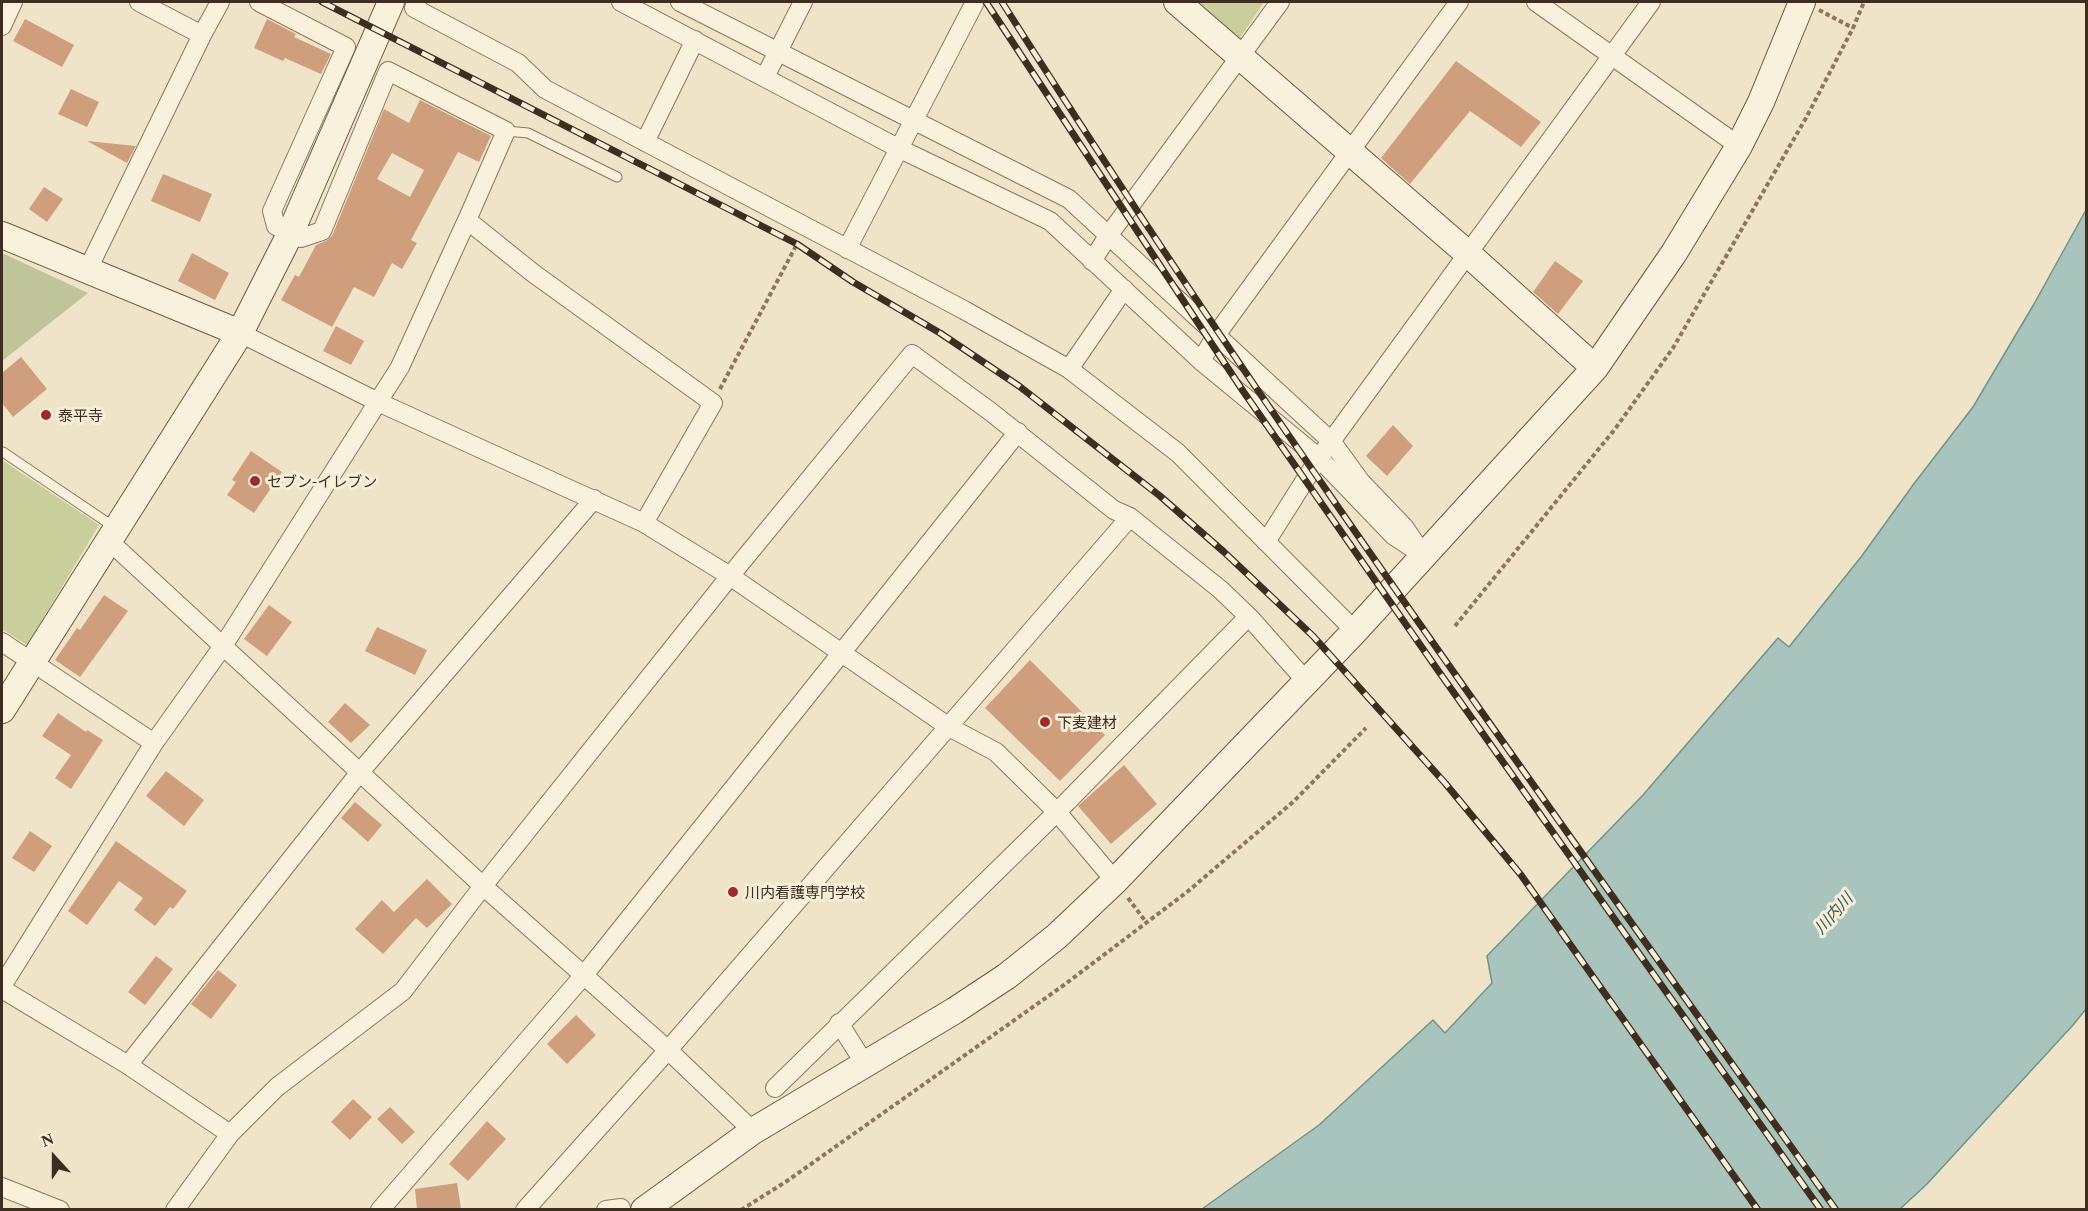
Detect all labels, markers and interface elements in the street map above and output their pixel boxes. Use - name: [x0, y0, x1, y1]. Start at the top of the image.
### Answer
- place label: 泰平寺: [58, 406, 103, 424]
- marker: 泰平寺: [39, 408, 53, 422]
- place label: セブン-イレブン: [267, 472, 377, 490]
- marker: セブン-イレブン: [248, 474, 262, 488]
- place label: 下麦建材: [1057, 713, 1117, 731]
- marker: 下麦建材: [1038, 715, 1052, 729]
- place label: 川内看護専門学校: [745, 883, 865, 901]
- marker: 川内看護専門学校: [726, 885, 740, 899]
- water label: 川内川: [1810, 889, 1856, 937]
- north arrow: [24, 1127, 84, 1187]
- text: N: [39, 1130, 56, 1150]

